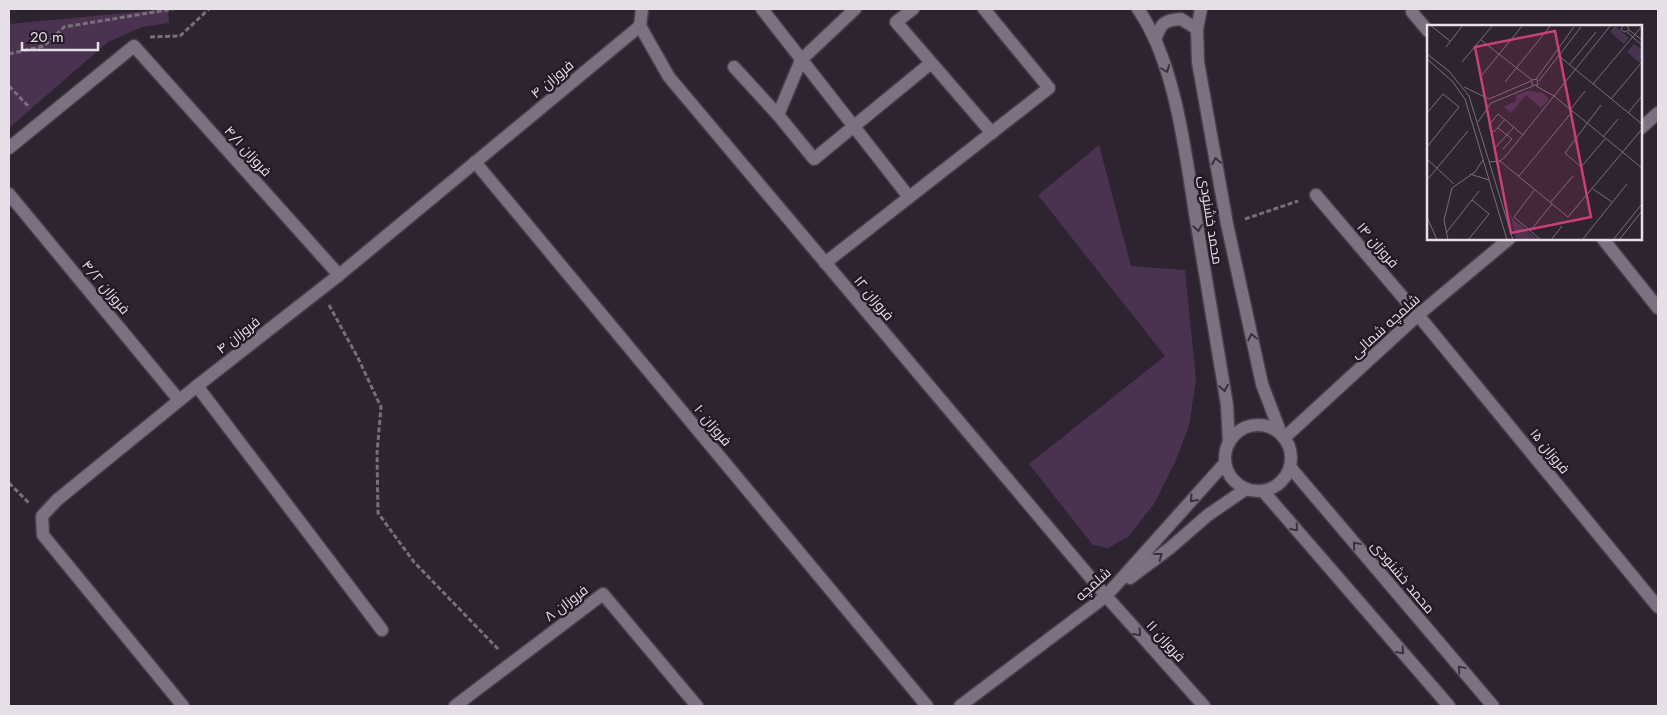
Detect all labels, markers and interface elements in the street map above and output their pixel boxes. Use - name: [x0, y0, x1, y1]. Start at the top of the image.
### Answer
- scale bar: [22, 20, 99, 52]
- inset map: [1427, 25, 1642, 240]
- text: 20 m: [30, 26, 64, 48]
- street label: فروزان ۴: [526, 55, 578, 103]
- one-way arrow: [1159, 64, 1170, 73]
- street label: فروزان ۴/۱: [220, 121, 276, 181]
- one-way arrow: [1211, 156, 1221, 165]
- street label: محمد خشنودی: [1194, 174, 1228, 266]
- street label: فروزان ۱۴: [1352, 218, 1404, 272]
- one-way arrow: [1192, 223, 1202, 232]
- street label: فروزان ۴/۲: [77, 256, 135, 318]
- street label: فروزان ۱۲: [849, 271, 899, 325]
- street label: شلمچه شمالی: [1346, 289, 1424, 363]
- street label: فروزان ۴: [212, 312, 264, 358]
- one-way arrow: [1247, 333, 1258, 342]
- one-way arrow: [1219, 384, 1229, 392]
- street label: فروزان ۱۰: [690, 400, 736, 450]
- street label: فروزان ۱۵: [1525, 424, 1575, 478]
- one-way arrow: [1190, 493, 1198, 502]
- one-way arrow: [1289, 522, 1298, 531]
- street label: محمد خشنودی: [1366, 536, 1440, 618]
- one-way arrow: [1353, 542, 1362, 551]
- one-way arrow: [1153, 553, 1163, 562]
- street label: شلمچه: [1071, 563, 1115, 605]
- street label: فروزان ۸: [540, 580, 592, 626]
- street label: فروزان ۱۱: [1142, 616, 1190, 666]
- one-way arrow: [1133, 627, 1142, 636]
- one-way arrow: [1395, 645, 1404, 654]
- one-way arrow: [1459, 666, 1467, 675]

